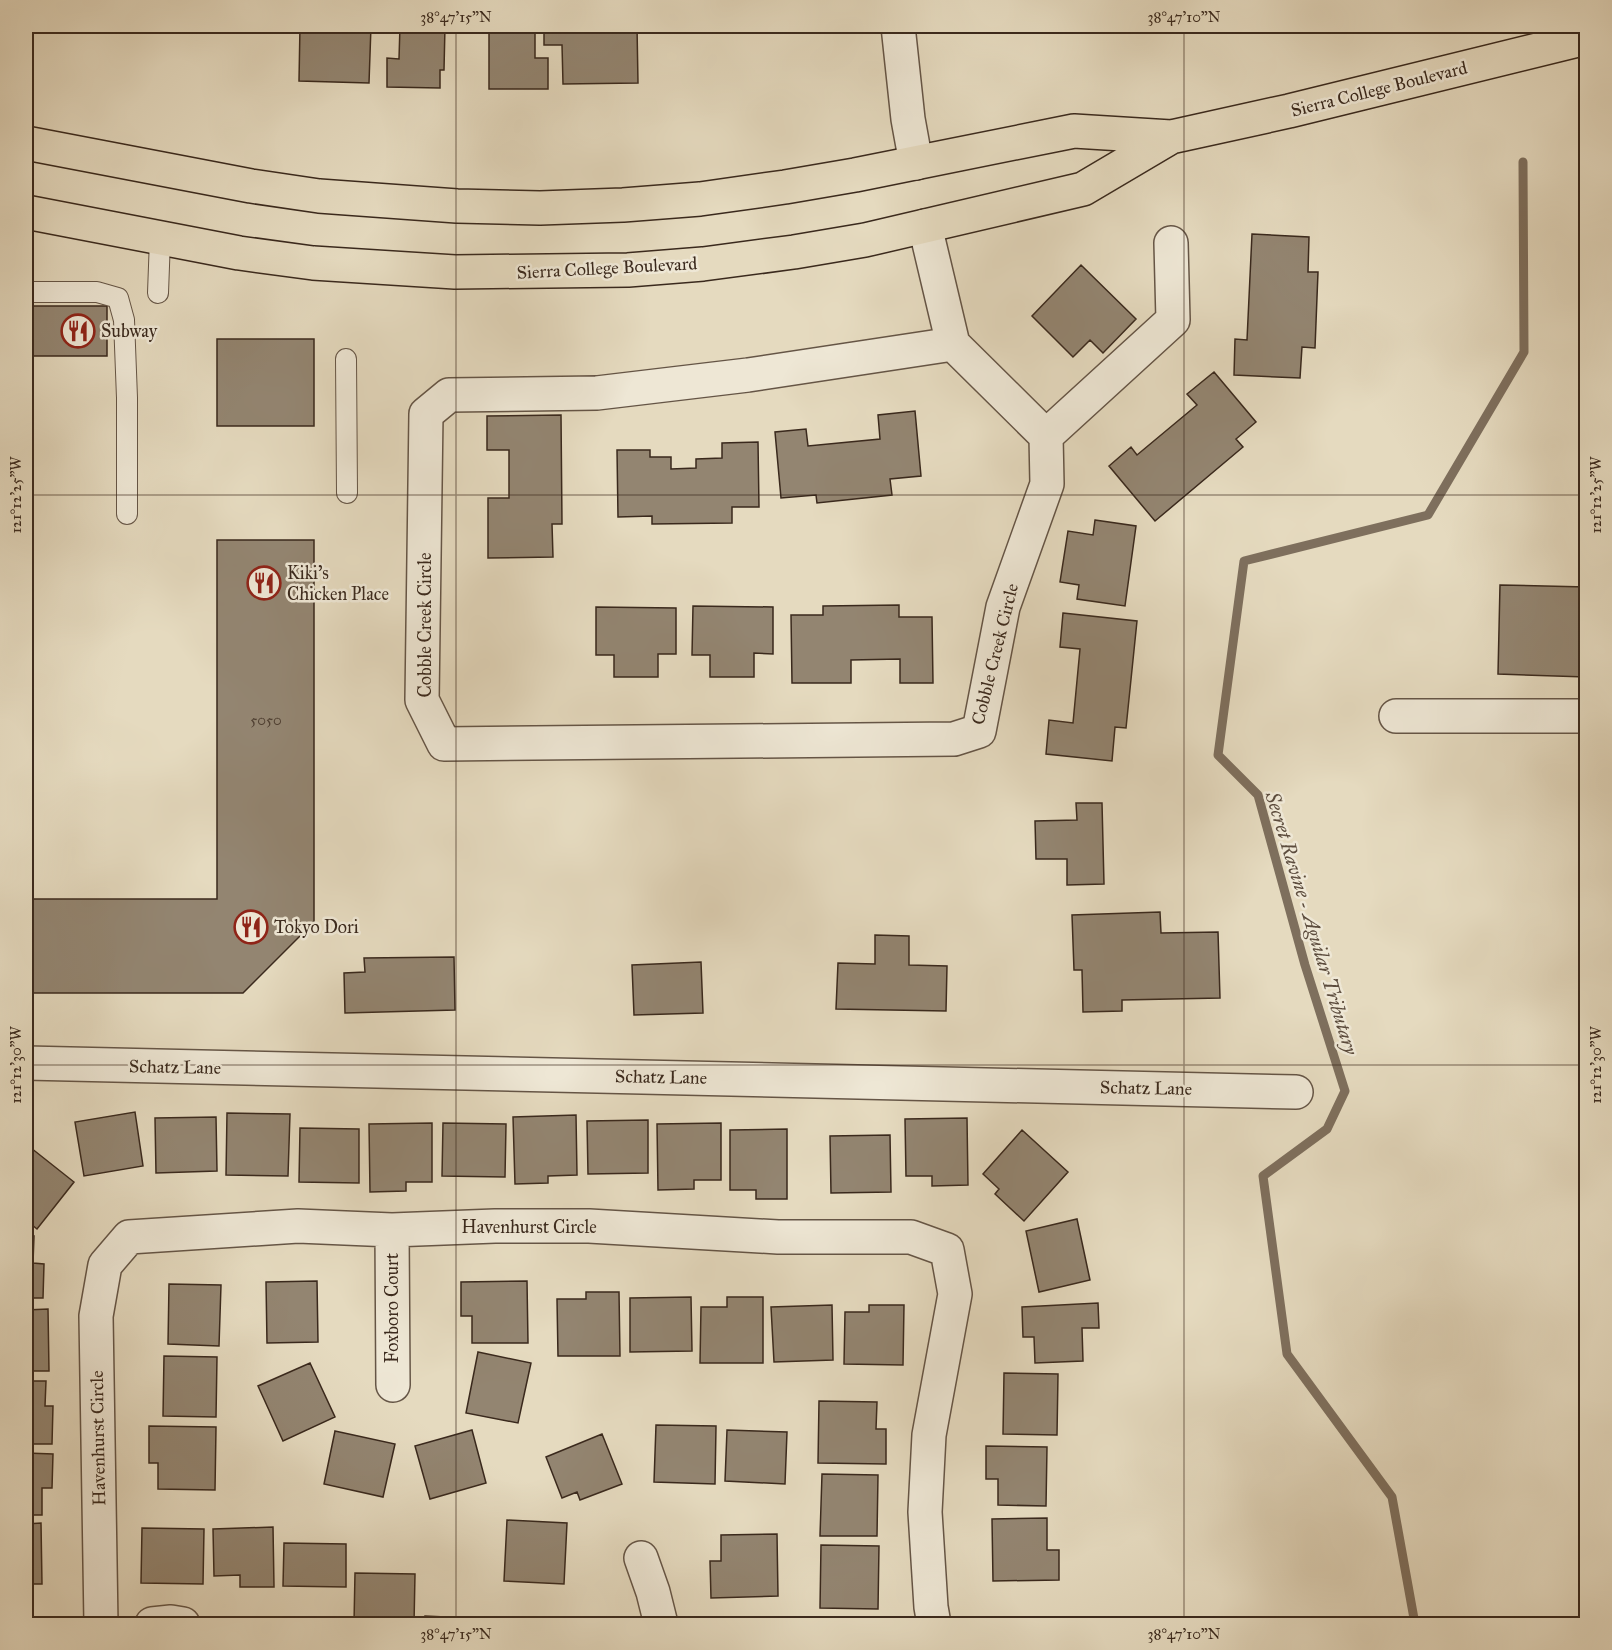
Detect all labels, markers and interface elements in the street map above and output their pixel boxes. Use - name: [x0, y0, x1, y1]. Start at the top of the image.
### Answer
- text: 38°47'15"N: [420, 8, 492, 26]
- text: 38°47'10"N: [1147, 8, 1221, 26]
- street label: Sierra College Boulevard: [1289, 56, 1470, 123]
- street label: Sierra College Boulevard: [516, 252, 698, 285]
- restaurant icon: Subway: [60, 313, 96, 349]
- place label: Subway: [101, 320, 158, 342]
- text: 121°12'25"W: [7, 456, 25, 534]
- text: 121°12'25"W: [1587, 456, 1605, 534]
- street label: Cobble Creek Circle: [414, 553, 436, 697]
- place label: Kiki's Chicken Place: [287, 562, 389, 605]
- restaurant icon: Kiki's Chicken Place: [246, 565, 282, 601]
- street label: Cobble Creek Circle: [967, 581, 1023, 727]
- house number: 5050: [250, 711, 282, 729]
- water label: Secret Ravine - Aguilar Tributary: [1260, 788, 1364, 1059]
- restaurant icon: Tokyo Dori: [233, 909, 269, 945]
- place label: Tokyo Dori: [274, 916, 359, 938]
- text: 121°12'30"W: [7, 1025, 25, 1104]
- text: 121°12'30"W: [1587, 1025, 1605, 1104]
- street label: Schatz Lane: [129, 1055, 221, 1079]
- street label: Schatz Lane: [615, 1065, 707, 1089]
- street label: Schatz Lane: [1100, 1076, 1192, 1100]
- street label: Havenhurst Circle: [461, 1216, 597, 1238]
- street label: Foxboro Court: [381, 1252, 403, 1363]
- street label: Havenhurst Circle: [86, 1370, 110, 1506]
- text: 38°47'15"N: [420, 1625, 492, 1643]
- text: 38°47'10"N: [1147, 1625, 1221, 1643]

